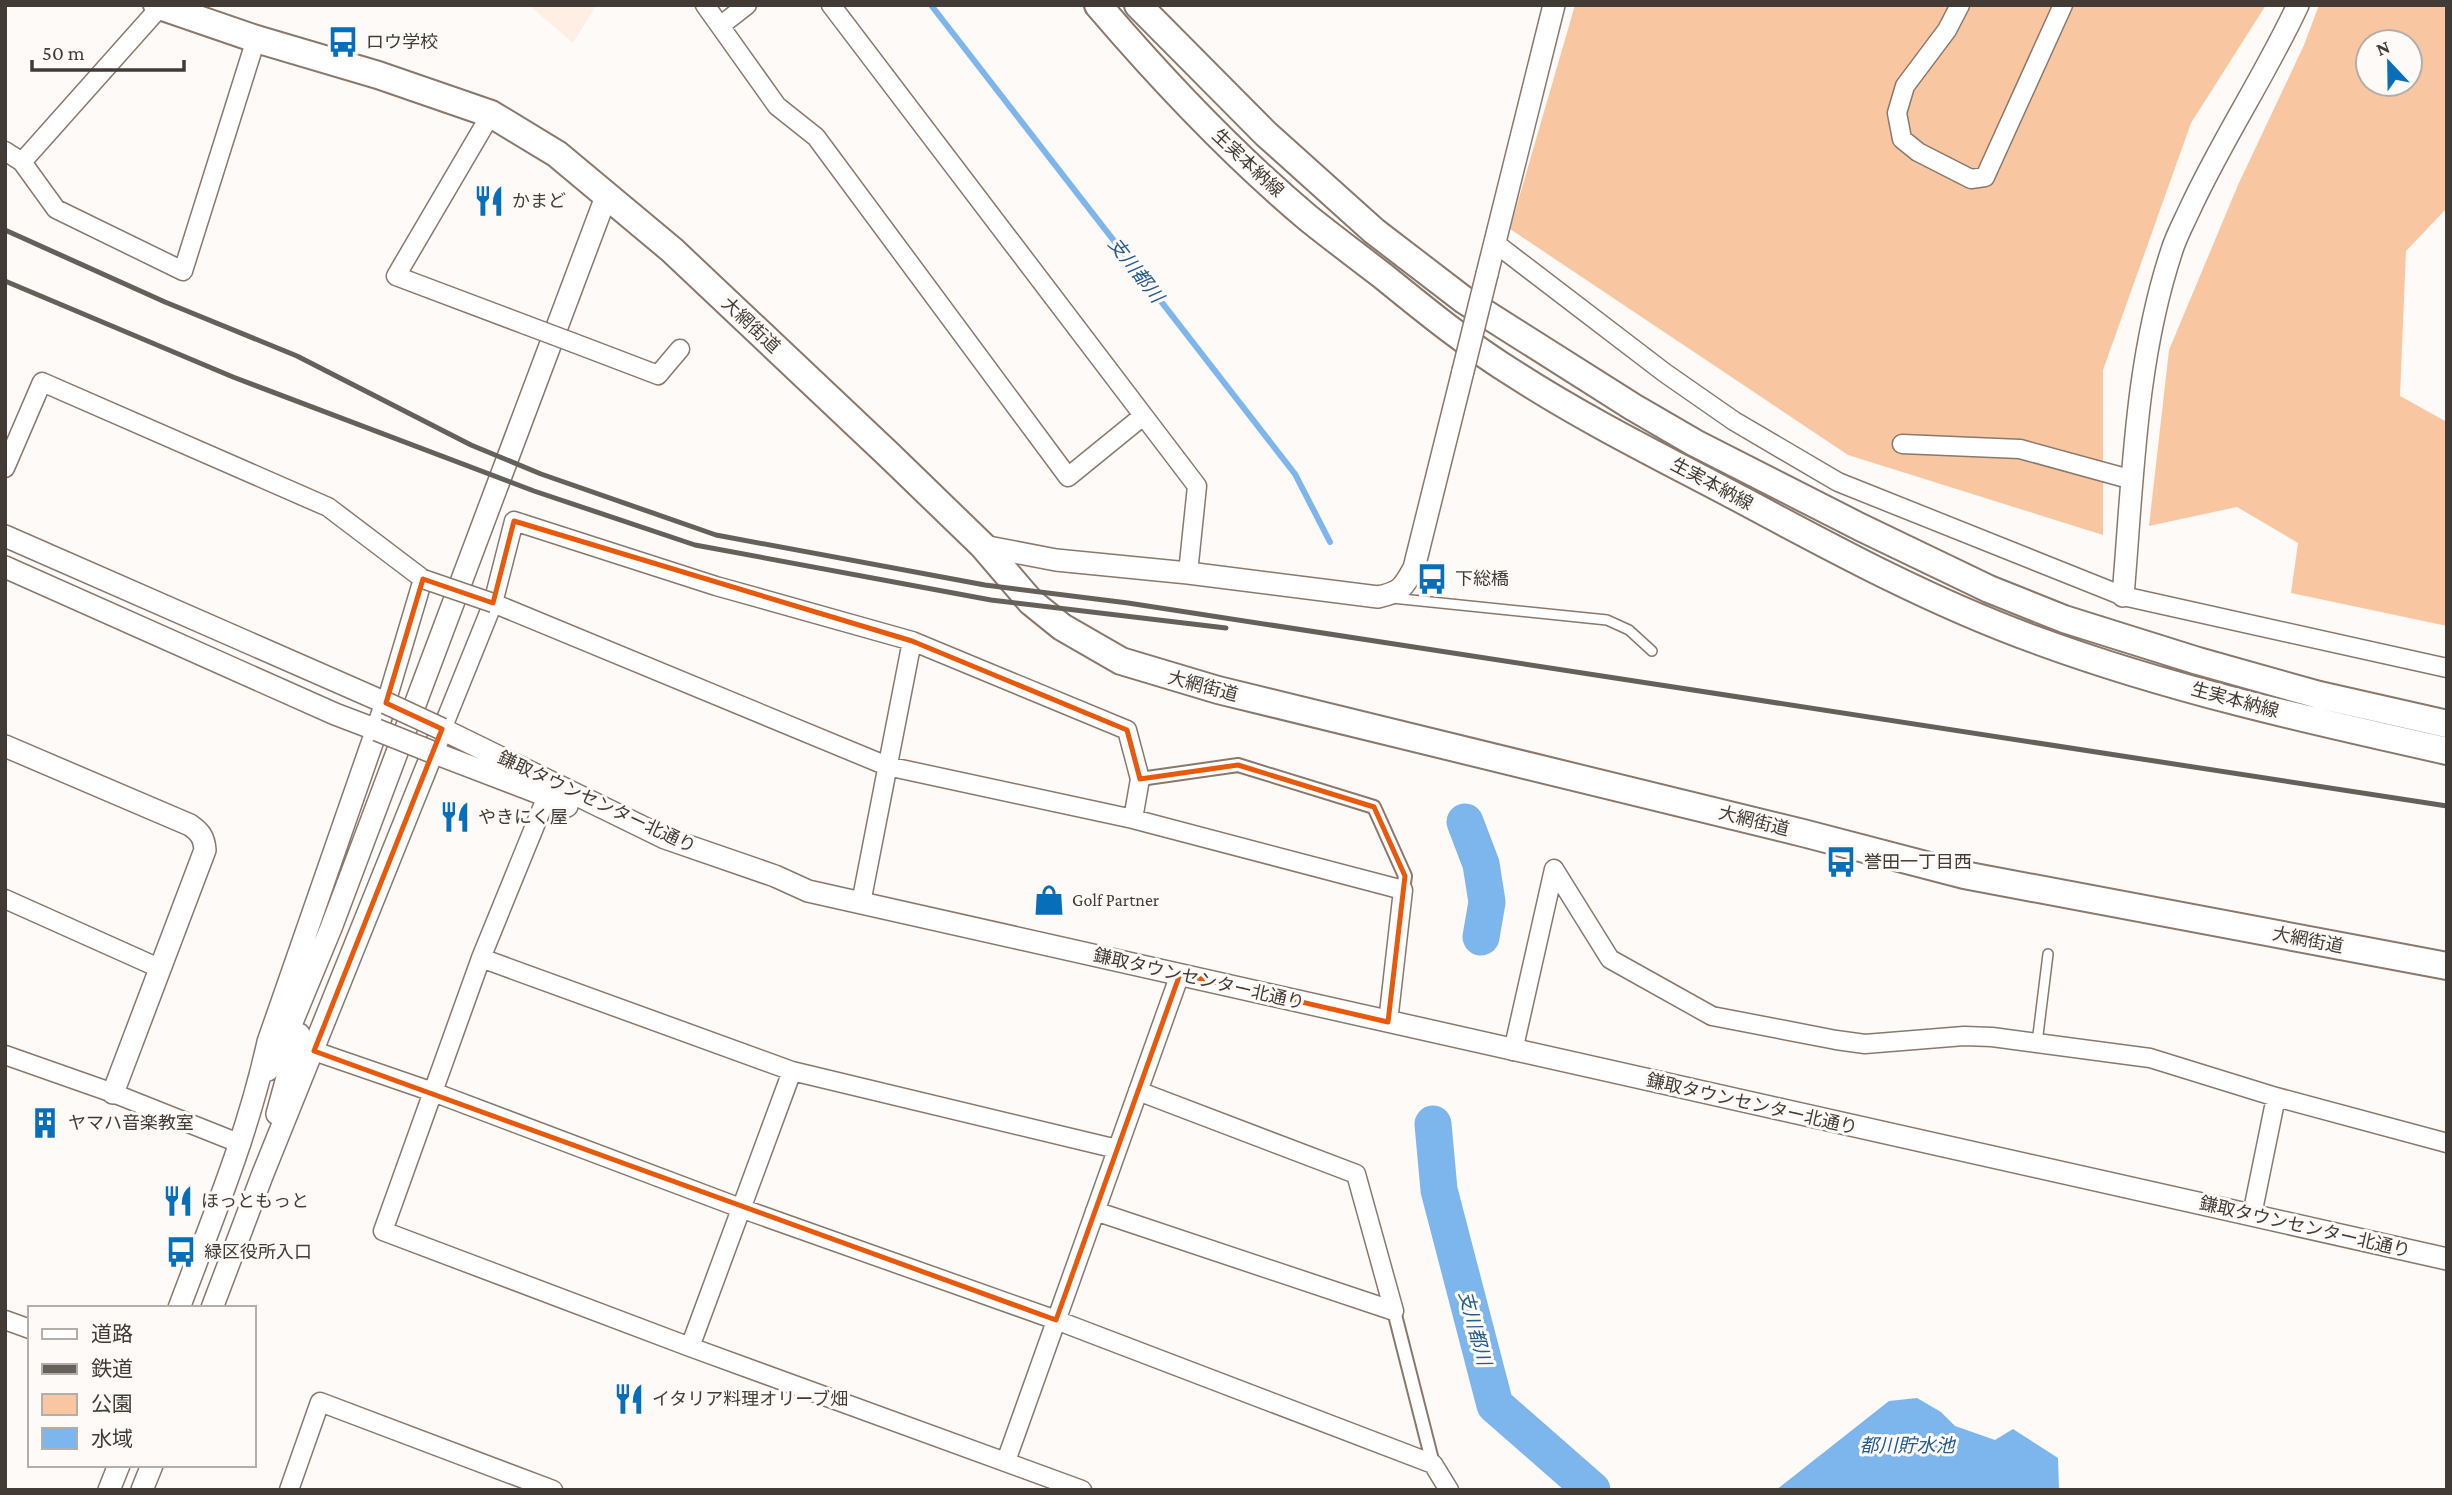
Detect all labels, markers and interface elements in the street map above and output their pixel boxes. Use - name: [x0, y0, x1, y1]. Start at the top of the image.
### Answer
- bus stop icon: ロウ学校: [326, 25, 360, 59]
- scale bar: [32, 28, 184, 72]
- north arrow: [2354, 28, 2424, 98]
- place label: ロウ学校: [366, 32, 438, 52]
- text: N: [2373, 36, 2393, 60]
- text: 50 m: [42, 41, 85, 65]
- street label: 生実本納線: [1208, 125, 1288, 201]
- restaurant icon: かまど: [472, 184, 506, 218]
- place label: かまど: [512, 191, 566, 211]
- water label: 支川都川: [1104, 234, 1169, 308]
- street label: 大網街道: [718, 293, 784, 357]
- street label: 生実本納線: [1668, 454, 1756, 514]
- bus stop icon: 下総橋: [1415, 562, 1449, 596]
- place label: 下総橋: [1455, 569, 1509, 589]
- street label: 大網街道: [1166, 667, 1240, 705]
- street label: 生実本納線: [2189, 679, 2281, 721]
- street label: 鎌取タウンセンター北通り: [495, 747, 699, 857]
- restaurant icon: やきにく屋: [438, 800, 472, 834]
- street label: 大網街道: [1717, 803, 1791, 839]
- place label: やきにく屋: [478, 807, 568, 827]
- bus stop icon: 誉田一丁目西: [1824, 845, 1858, 879]
- place label: 誉田一丁目西: [1864, 852, 1972, 872]
- shop icon: Golf Partner: [1032, 883, 1066, 917]
- place label: Golf Partner: [1072, 890, 1160, 910]
- street label: 大網街道: [2271, 923, 2345, 957]
- street label: 鎌取タウンセンター北通り: [1092, 945, 1306, 1013]
- street label: 鎌取タウンセンター北通り: [1645, 1070, 1859, 1138]
- building icon: ヤマハ音楽教室: [28, 1106, 62, 1140]
- place label: ヤマハ音楽教室: [68, 1113, 194, 1133]
- restaurant icon: ほっともっと: [161, 1184, 195, 1218]
- place label: ほっともっと: [201, 1191, 309, 1211]
- street label: 鎌取タウンセンター北通り: [2198, 1193, 2412, 1261]
- bus stop icon: 緑区役所入口: [164, 1235, 198, 1269]
- place label: 緑区役所入口: [204, 1242, 312, 1262]
- water label: 支川都川: [1455, 1289, 1495, 1369]
- legend: [28, 1306, 256, 1467]
- text: 道路: [91, 1322, 133, 1346]
- text: 鉄道: [91, 1357, 133, 1381]
- restaurant icon: イタリア料理オリーブ畑: [612, 1382, 646, 1416]
- place label: イタリア料理オリーブ畑: [652, 1389, 848, 1409]
- text: 公園: [91, 1392, 133, 1416]
- text: 水域: [91, 1427, 133, 1451]
- water label: 都川貯水池: [1859, 1435, 1956, 1456]

